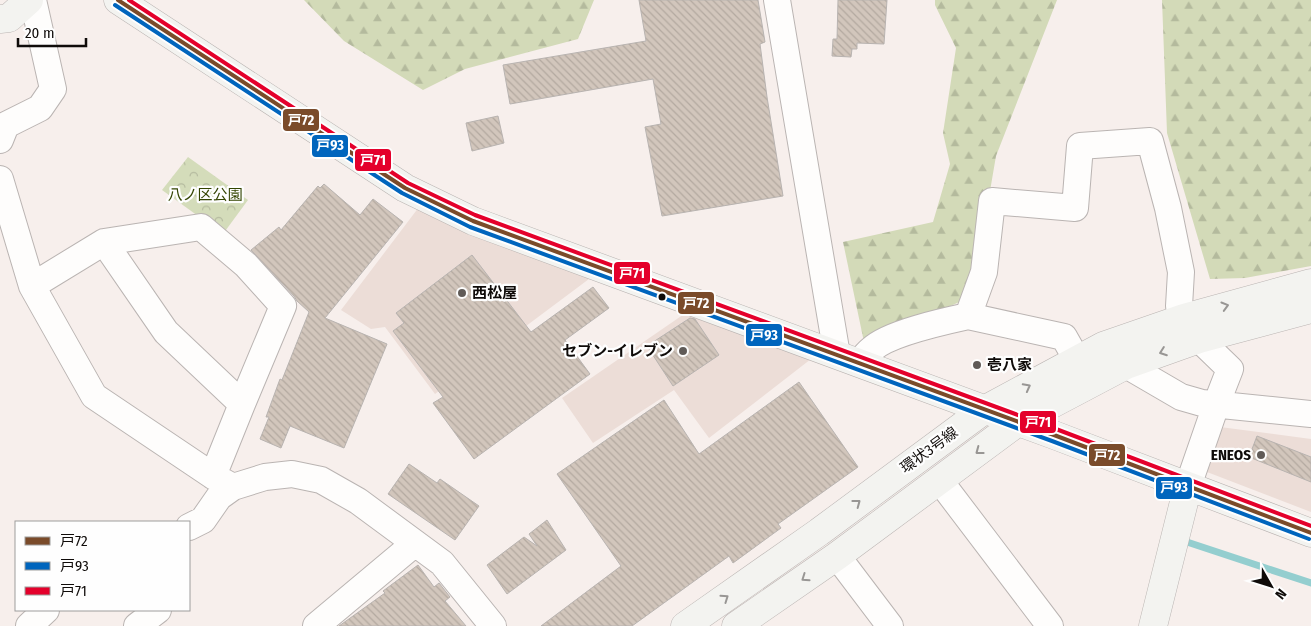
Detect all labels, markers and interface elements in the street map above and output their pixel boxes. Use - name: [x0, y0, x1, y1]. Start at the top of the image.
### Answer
- scale bar: [18, 15, 85, 47]
- text: 20 m: [25, 24, 55, 42]
- line badge: 戸72: [282, 108, 320, 132]
- text: 戸72: [288, 112, 315, 129]
- line badge: 戸93: [311, 134, 349, 158]
- text: 戸93: [316, 137, 344, 154]
- line badge: 戸71: [354, 148, 392, 172]
- text: 戸71: [360, 152, 386, 169]
- park label: 八ノ区公園: [167, 186, 243, 204]
- line badge: 戸71: [613, 261, 651, 285]
- text: 戸71: [619, 265, 645, 282]
- place label: 西松屋: [472, 284, 517, 302]
- marker: 西松屋: [456, 287, 468, 299]
- line badge: 戸72: [677, 291, 715, 315]
- unlabelled marker: [657, 292, 667, 302]
- text: 戸72: [683, 295, 710, 312]
- one-way arrow: [1220, 301, 1229, 311]
- line badge: 戸93: [745, 323, 783, 347]
- text: 戸93: [750, 327, 778, 344]
- place label: セブン-イレブン: [562, 342, 673, 360]
- marker: セブン-イレブン: [677, 345, 689, 357]
- one-way arrow: [1160, 346, 1168, 356]
- place label: 壱八家: [987, 356, 1032, 374]
- marker: 壱八家: [971, 359, 983, 371]
- one-way arrow: [1022, 383, 1031, 393]
- line badge: 戸71: [1019, 410, 1057, 434]
- text: 戸71: [1025, 414, 1051, 431]
- street label: 環状3号線: [897, 423, 961, 477]
- line badge: 戸72: [1088, 443, 1126, 467]
- one-way arrow: [975, 445, 985, 454]
- place label: ENEOS: [1211, 446, 1251, 464]
- text: 戸72: [1094, 447, 1121, 464]
- marker: ENEOS: [1255, 449, 1267, 461]
- line badge: 戸93: [1155, 476, 1193, 500]
- text: 戸93: [1160, 479, 1188, 496]
- one-way arrow: [851, 501, 860, 509]
- legend: [15, 521, 190, 611]
- text: 戸72: [60, 532, 88, 550]
- text: 戸93: [60, 557, 89, 575]
- north arrow: [1246, 561, 1296, 611]
- one-way arrow: [801, 572, 811, 581]
- text: 戸71: [60, 582, 87, 600]
- text: N: [1271, 585, 1290, 602]
- one-way arrow: [719, 595, 729, 604]

